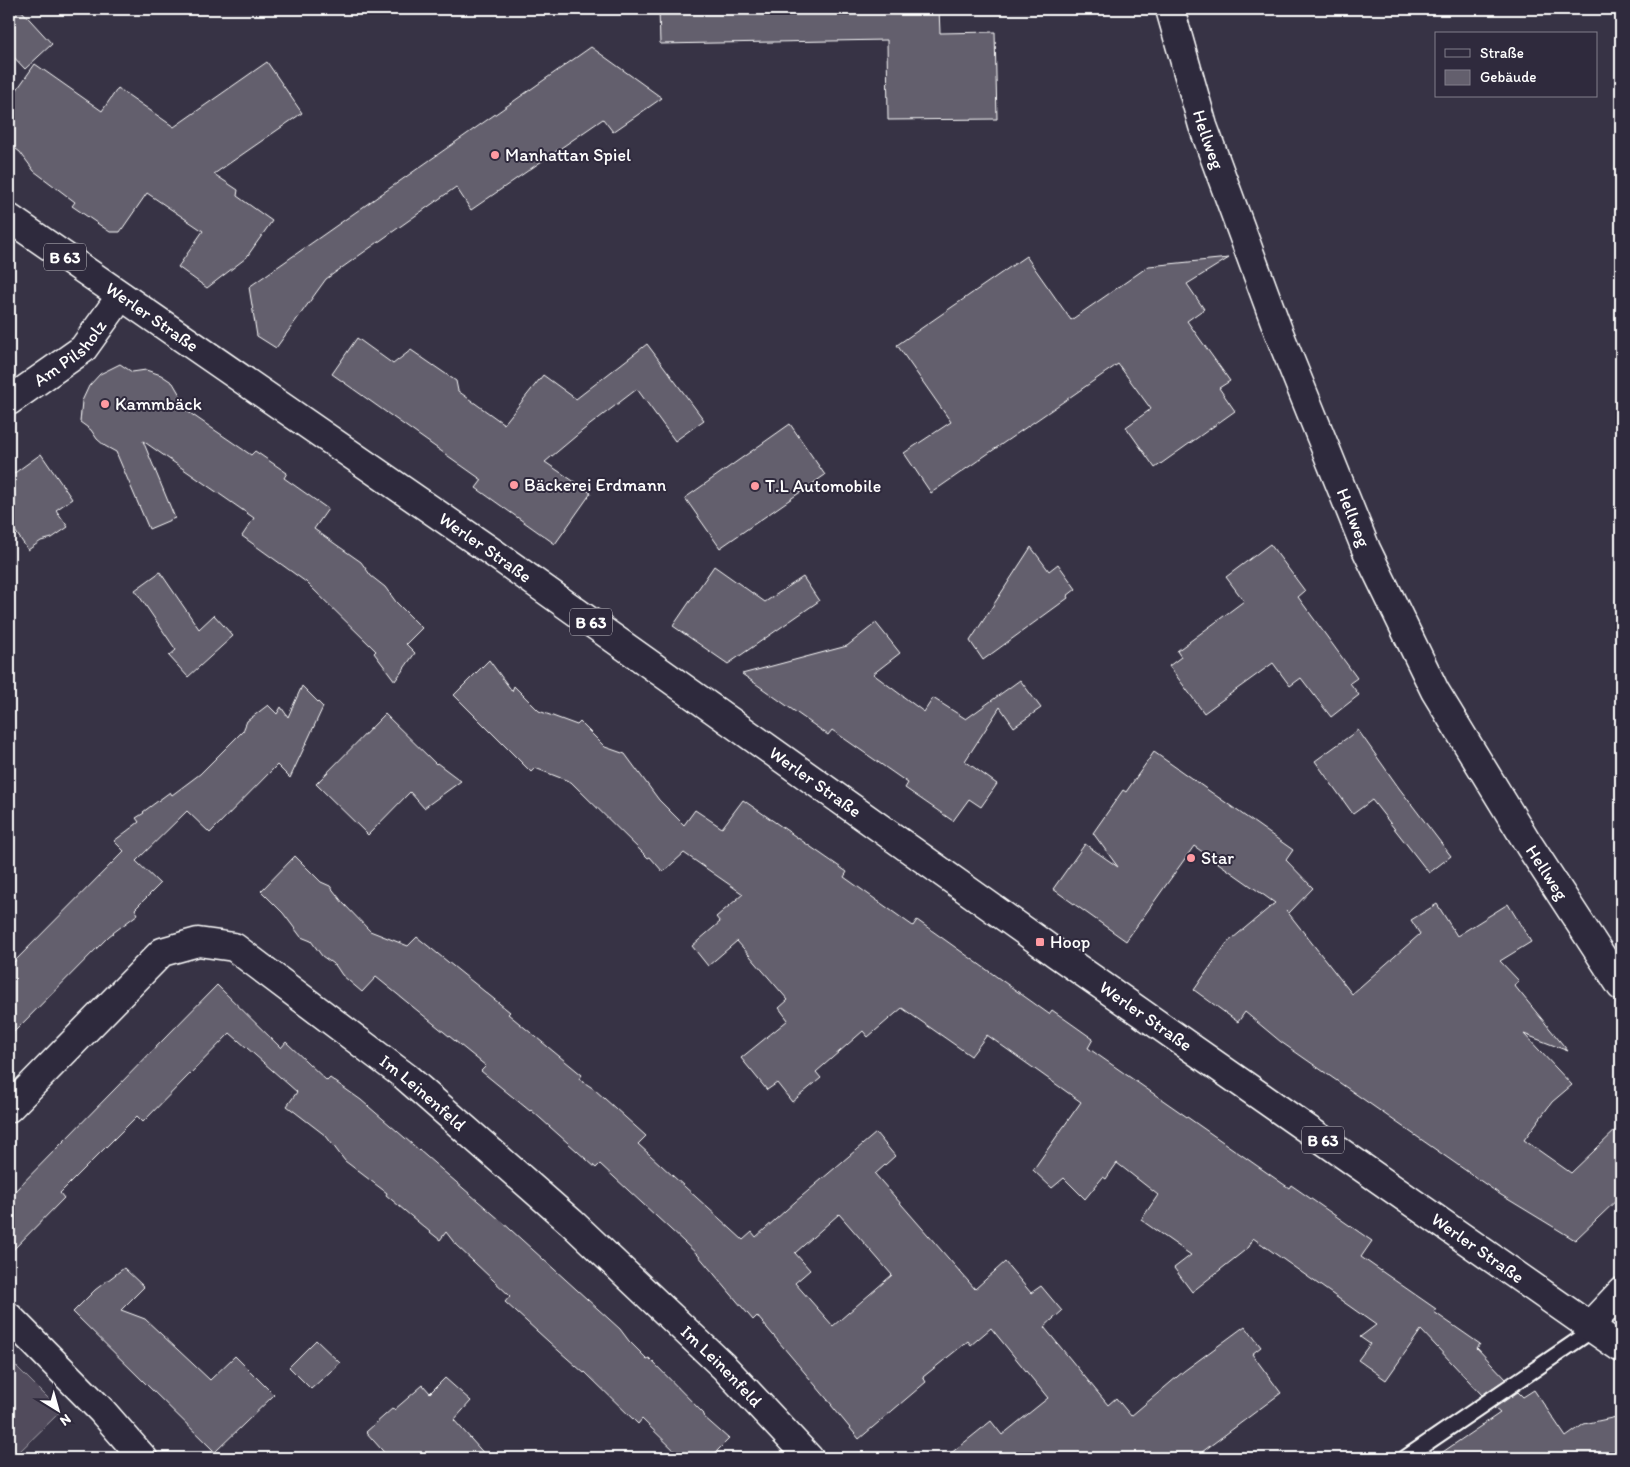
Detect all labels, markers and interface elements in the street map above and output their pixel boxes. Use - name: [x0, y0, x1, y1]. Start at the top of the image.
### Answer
- legend: [1435, 32, 1598, 98]
- text: Straße: [1480, 44, 1524, 62]
- text: Gebäude: [1480, 68, 1537, 86]
- street label: Hellweg: [1188, 107, 1229, 173]
- place label: Manhattan Spiel: [505, 144, 631, 166]
- marker: Manhattan Spiel: [489, 149, 501, 161]
- road number: B 63: [44, 243, 86, 270]
- street label: Werler Straße: [101, 277, 203, 357]
- street label: Am Pilsholz: [29, 315, 112, 391]
- place label: Kammbäck: [115, 393, 202, 415]
- marker: Kammbäck: [99, 398, 111, 410]
- place label: Bäckerei Erdmann: [524, 474, 667, 496]
- place label: T.L Automobile: [765, 475, 881, 497]
- marker: Bäckerei Erdmann: [508, 479, 520, 491]
- marker: T.L Automobile: [749, 480, 761, 492]
- street label: Hellweg: [1332, 485, 1375, 551]
- street label: Werler Straße: [435, 507, 536, 587]
- road number: B 63: [570, 608, 612, 636]
- street label: Werler Straße: [765, 742, 866, 822]
- street label: Hellweg: [1521, 841, 1573, 905]
- place label: Star: [1201, 847, 1234, 869]
- marker: Star: [1185, 852, 1197, 864]
- place label: Hoop: [1050, 931, 1090, 953]
- marker: Hoop: [1034, 936, 1046, 948]
- street label: Werler Straße: [1095, 976, 1196, 1056]
- street label: Im Leinenfeld: [375, 1050, 471, 1136]
- road number: B 63: [1302, 1126, 1344, 1154]
- street label: Werler Straße: [1427, 1208, 1528, 1288]
- street label: Im Leinenfeld: [676, 1321, 767, 1412]
- north arrow: [32, 1384, 82, 1434]
- text: N: [57, 1410, 74, 1430]

